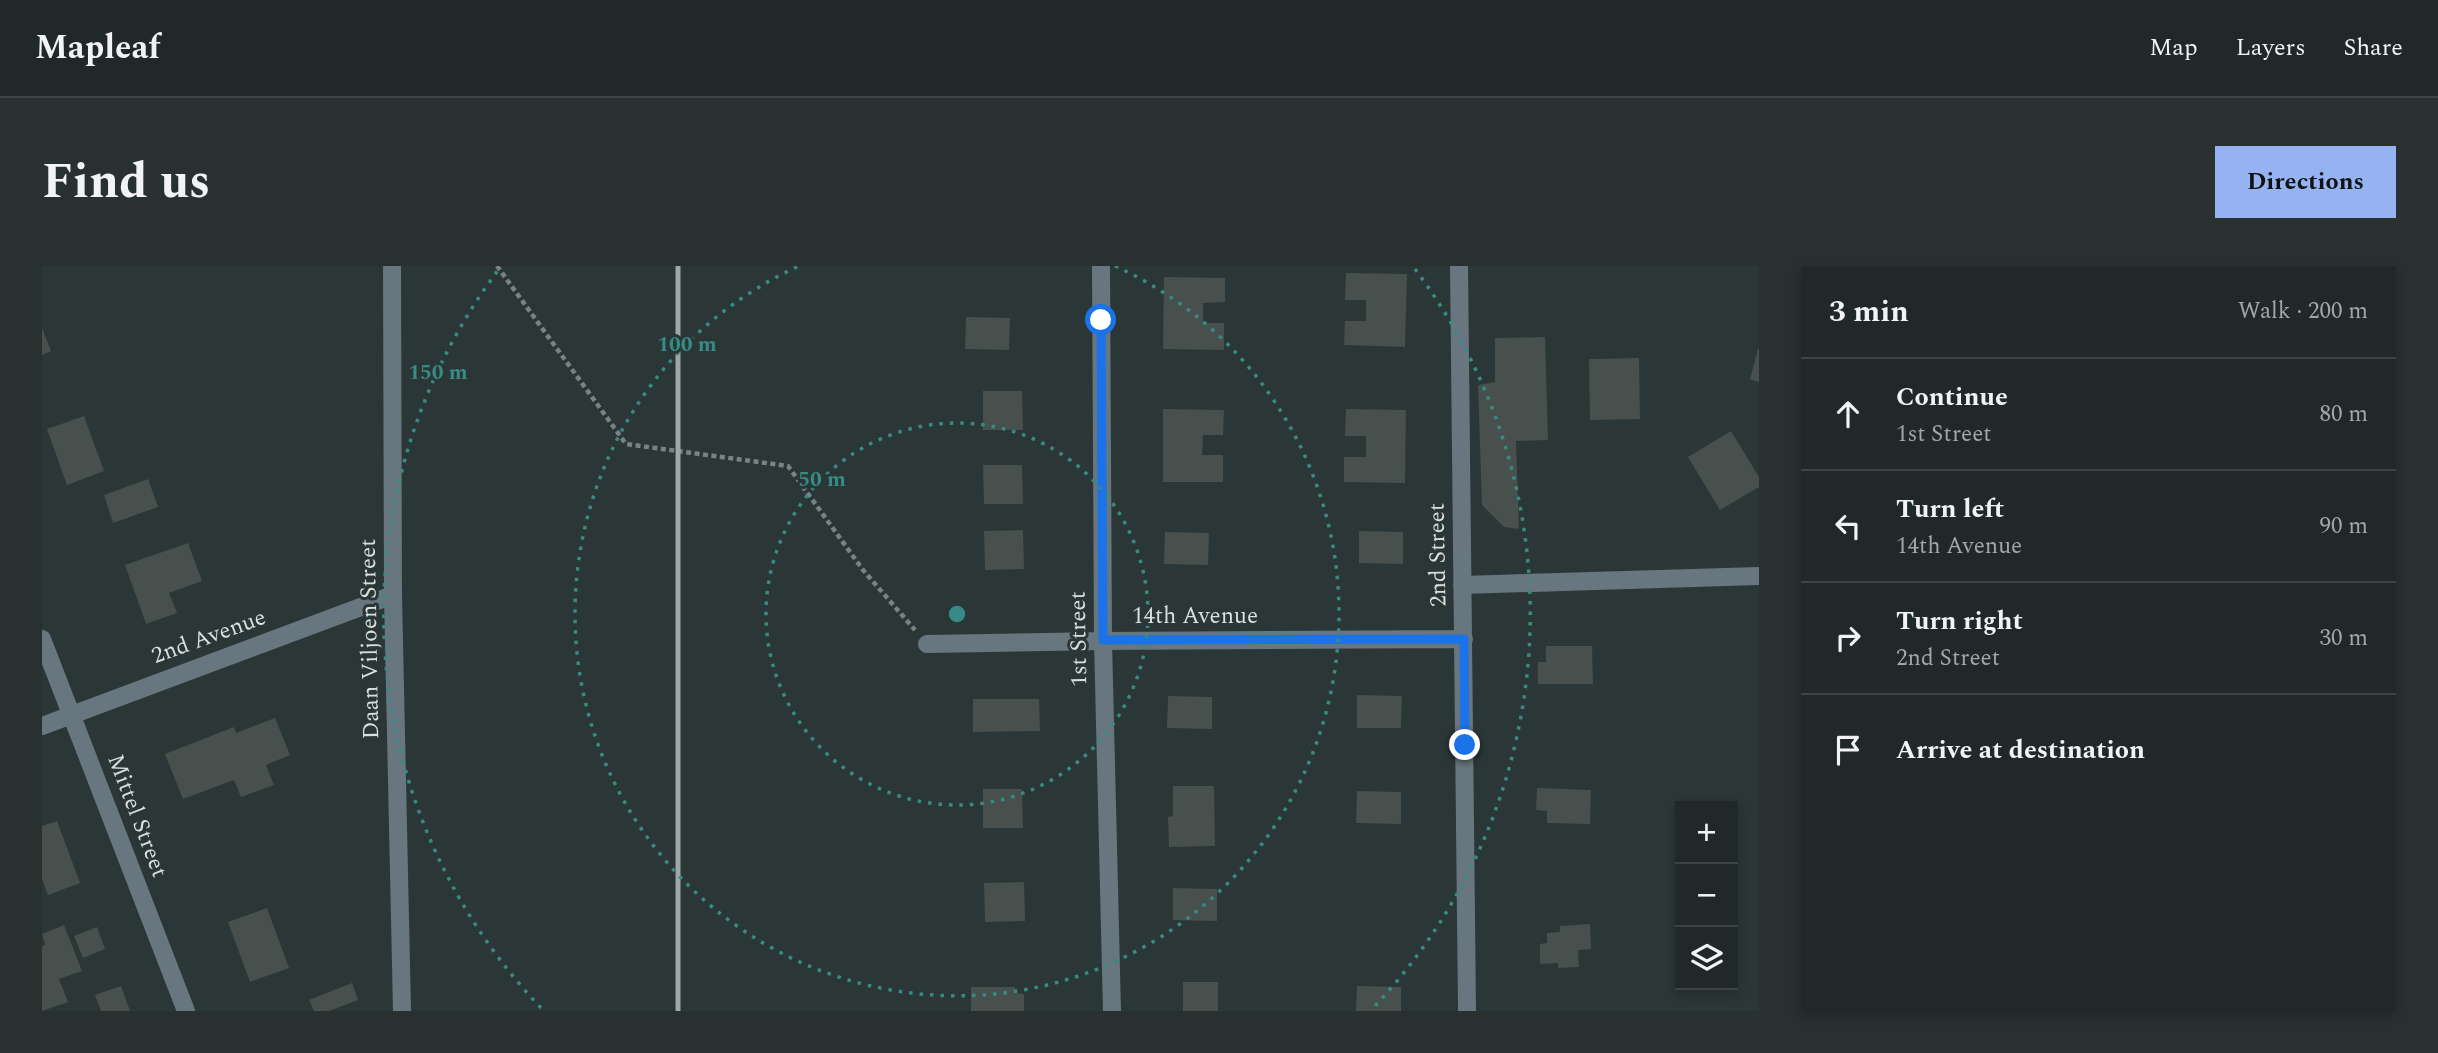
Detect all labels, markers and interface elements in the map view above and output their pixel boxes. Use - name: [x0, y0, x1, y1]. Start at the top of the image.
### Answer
- text: Mapleaf: [35, 23, 161, 73]
- text: Map: [2149, 30, 2198, 66]
- text: Layers: [2236, 30, 2306, 66]
- text: Share: [2344, 30, 2403, 66]
- text: Find us: [42, 145, 210, 220]
- button: Directions: [2215, 146, 2396, 218]
- text: 3 min: [1829, 289, 1909, 335]
- text: Walk · 200 m: [2238, 294, 2368, 329]
- route start: [1085, 304, 1116, 335]
- text: 100 m: [657, 329, 717, 361]
- text: 150 m: [408, 357, 468, 389]
- text: Continue: [1896, 377, 2008, 417]
- icon: ahead: [1829, 395, 1867, 433]
- text: 80 m: [2319, 397, 2368, 432]
- text: 1st Street: [1896, 417, 1991, 452]
- text: 50 m: [798, 464, 846, 496]
- text: Turn left: [1896, 489, 2004, 529]
- street label: 2nd Street: [1420, 503, 1456, 607]
- icon: left: [1829, 507, 1867, 545]
- text: 90 m: [2319, 509, 2368, 544]
- text: 14th Avenue: [1896, 529, 2022, 564]
- street label: Daan Viljoen Street: [351, 538, 389, 740]
- street label: 1st Street: [1061, 591, 1097, 687]
- street label: 14th Avenue: [1132, 599, 1258, 634]
- street label: 2nd Avenue: [147, 600, 271, 674]
- text: Turn right: [1896, 601, 2023, 641]
- centre of rings: [945, 602, 969, 626]
- icon: right: [1829, 619, 1867, 657]
- text: 30 m: [2319, 621, 2368, 656]
- text: 2nd Street: [1896, 641, 2000, 676]
- route end: [1449, 729, 1480, 760]
- text: Arrive at destination: [1896, 730, 2145, 770]
- icon: arrive: [1829, 731, 1867, 769]
- street label: Mittel Street: [97, 749, 177, 883]
- map controls: [1675, 801, 1738, 990]
- button: +: [1675, 801, 1738, 864]
- button: −: [1675, 864, 1738, 927]
- button: layers: [1675, 927, 1738, 990]

